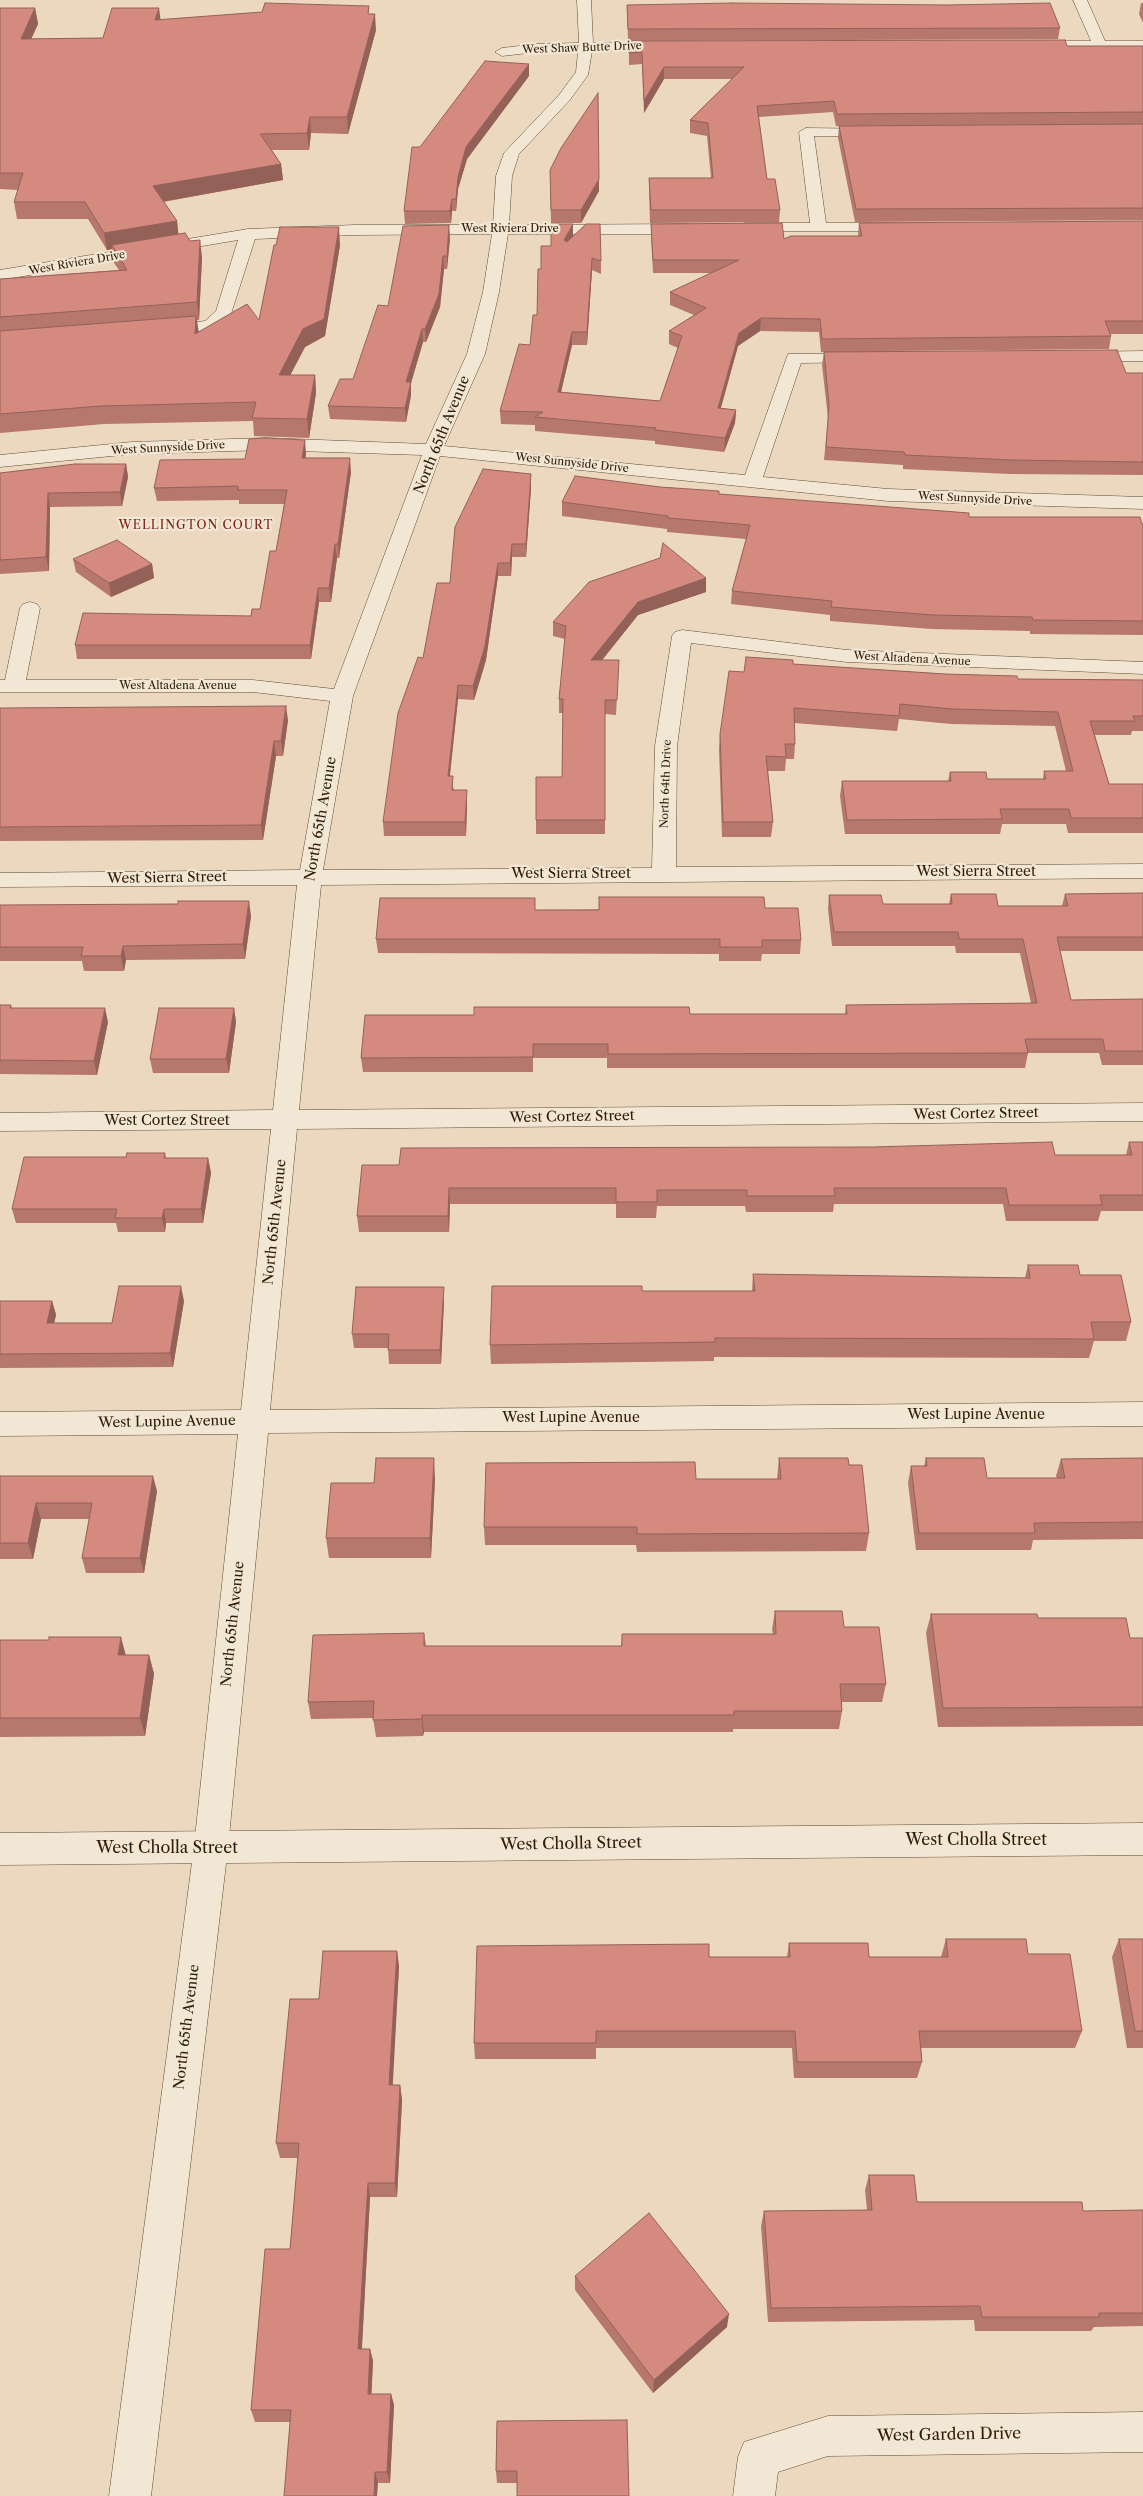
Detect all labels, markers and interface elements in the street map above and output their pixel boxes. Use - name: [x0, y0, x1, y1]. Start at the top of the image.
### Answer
- street label: West Shaw Butte Drive: [522, 39, 642, 57]
- street label: West Riviera Drive: [461, 222, 559, 236]
- street label: West Riviera Drive: [28, 248, 126, 278]
- street label: North 65th Avenue: [411, 373, 473, 497]
- street label: West Sunnyside Drive: [111, 438, 225, 458]
- street label: West Sunnyside Drive: [515, 450, 629, 476]
- street label: West Sunnyside Drive: [918, 489, 1032, 509]
- district label: WELLINGTON COURT: [117, 519, 275, 533]
- street label: West Altadena Avenue: [853, 649, 971, 669]
- street label: West Altadena Avenue: [119, 679, 237, 693]
- street label: North 64th Drive: [658, 739, 674, 829]
- street label: North 65th Avenue: [302, 755, 340, 883]
- street label: West Sierra Street: [916, 864, 1036, 880]
- street label: West Sierra Street: [511, 866, 631, 882]
- street label: West Sierra Street: [107, 869, 227, 887]
- street label: West Cortez Street: [913, 1105, 1039, 1123]
- street label: West Cortez Street: [509, 1108, 635, 1126]
- street label: West Cortez Street: [104, 1113, 230, 1129]
- street label: North 65th Avenue: [260, 1158, 290, 1286]
- street label: West Lupine Avenue: [907, 1407, 1045, 1423]
- street label: West Lupine Avenue: [502, 1410, 640, 1426]
- street label: West Lupine Avenue: [98, 1412, 236, 1432]
- street label: North 65th Avenue: [218, 1560, 248, 1688]
- street label: West Cholla Street: [905, 1830, 1047, 1850]
- street label: West Cholla Street: [500, 1833, 642, 1855]
- street label: West Cholla Street: [96, 1838, 238, 1858]
- street label: North 65th Avenue: [171, 1963, 203, 2091]
- street label: West Garden Drive: [877, 2424, 1021, 2446]

